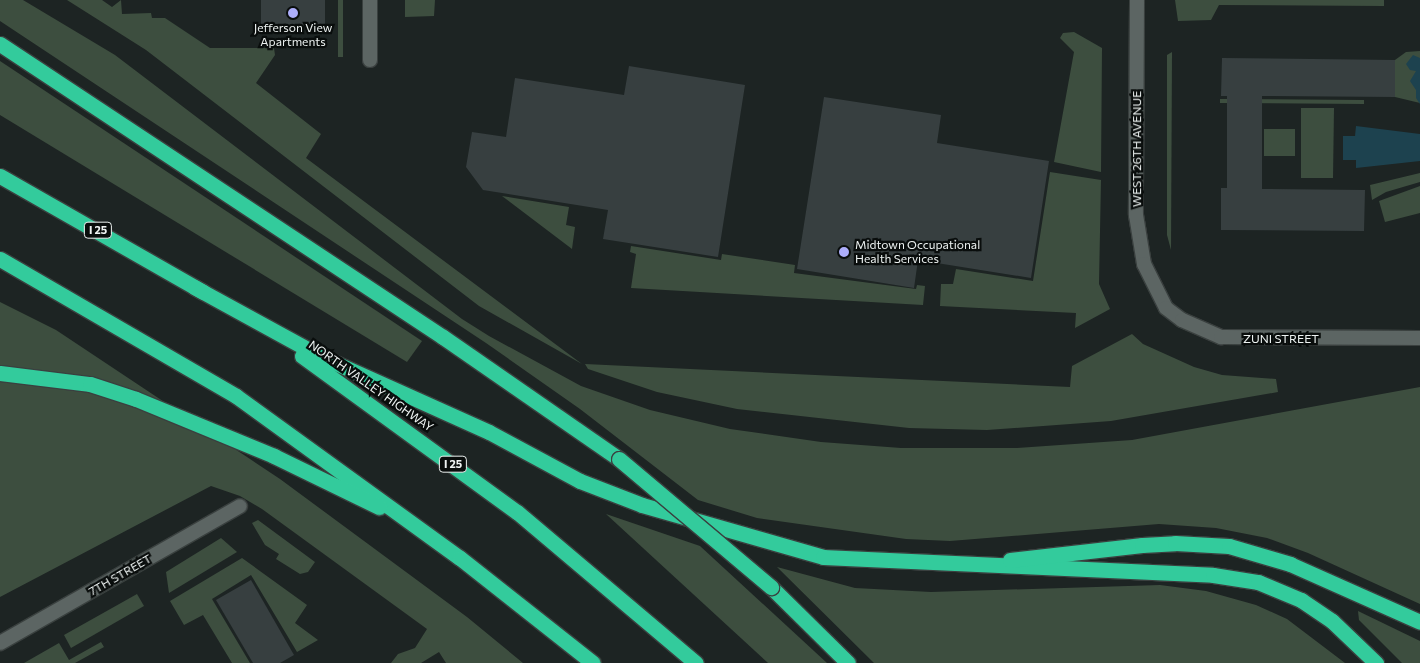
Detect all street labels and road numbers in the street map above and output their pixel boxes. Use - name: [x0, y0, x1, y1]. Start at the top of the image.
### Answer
- street label: WEST 26TH AVENUE: [1130, 91, 1144, 207]
- road number: I 25: [83, 222, 113, 238]
- street label: ZUNI STREET: [1243, 332, 1319, 346]
- street label: NORTH VALLEY HIGHWAY: [306, 337, 436, 435]
- road number: I 25: [438, 456, 468, 472]
- street label: 7TH STREET: [86, 551, 154, 599]

